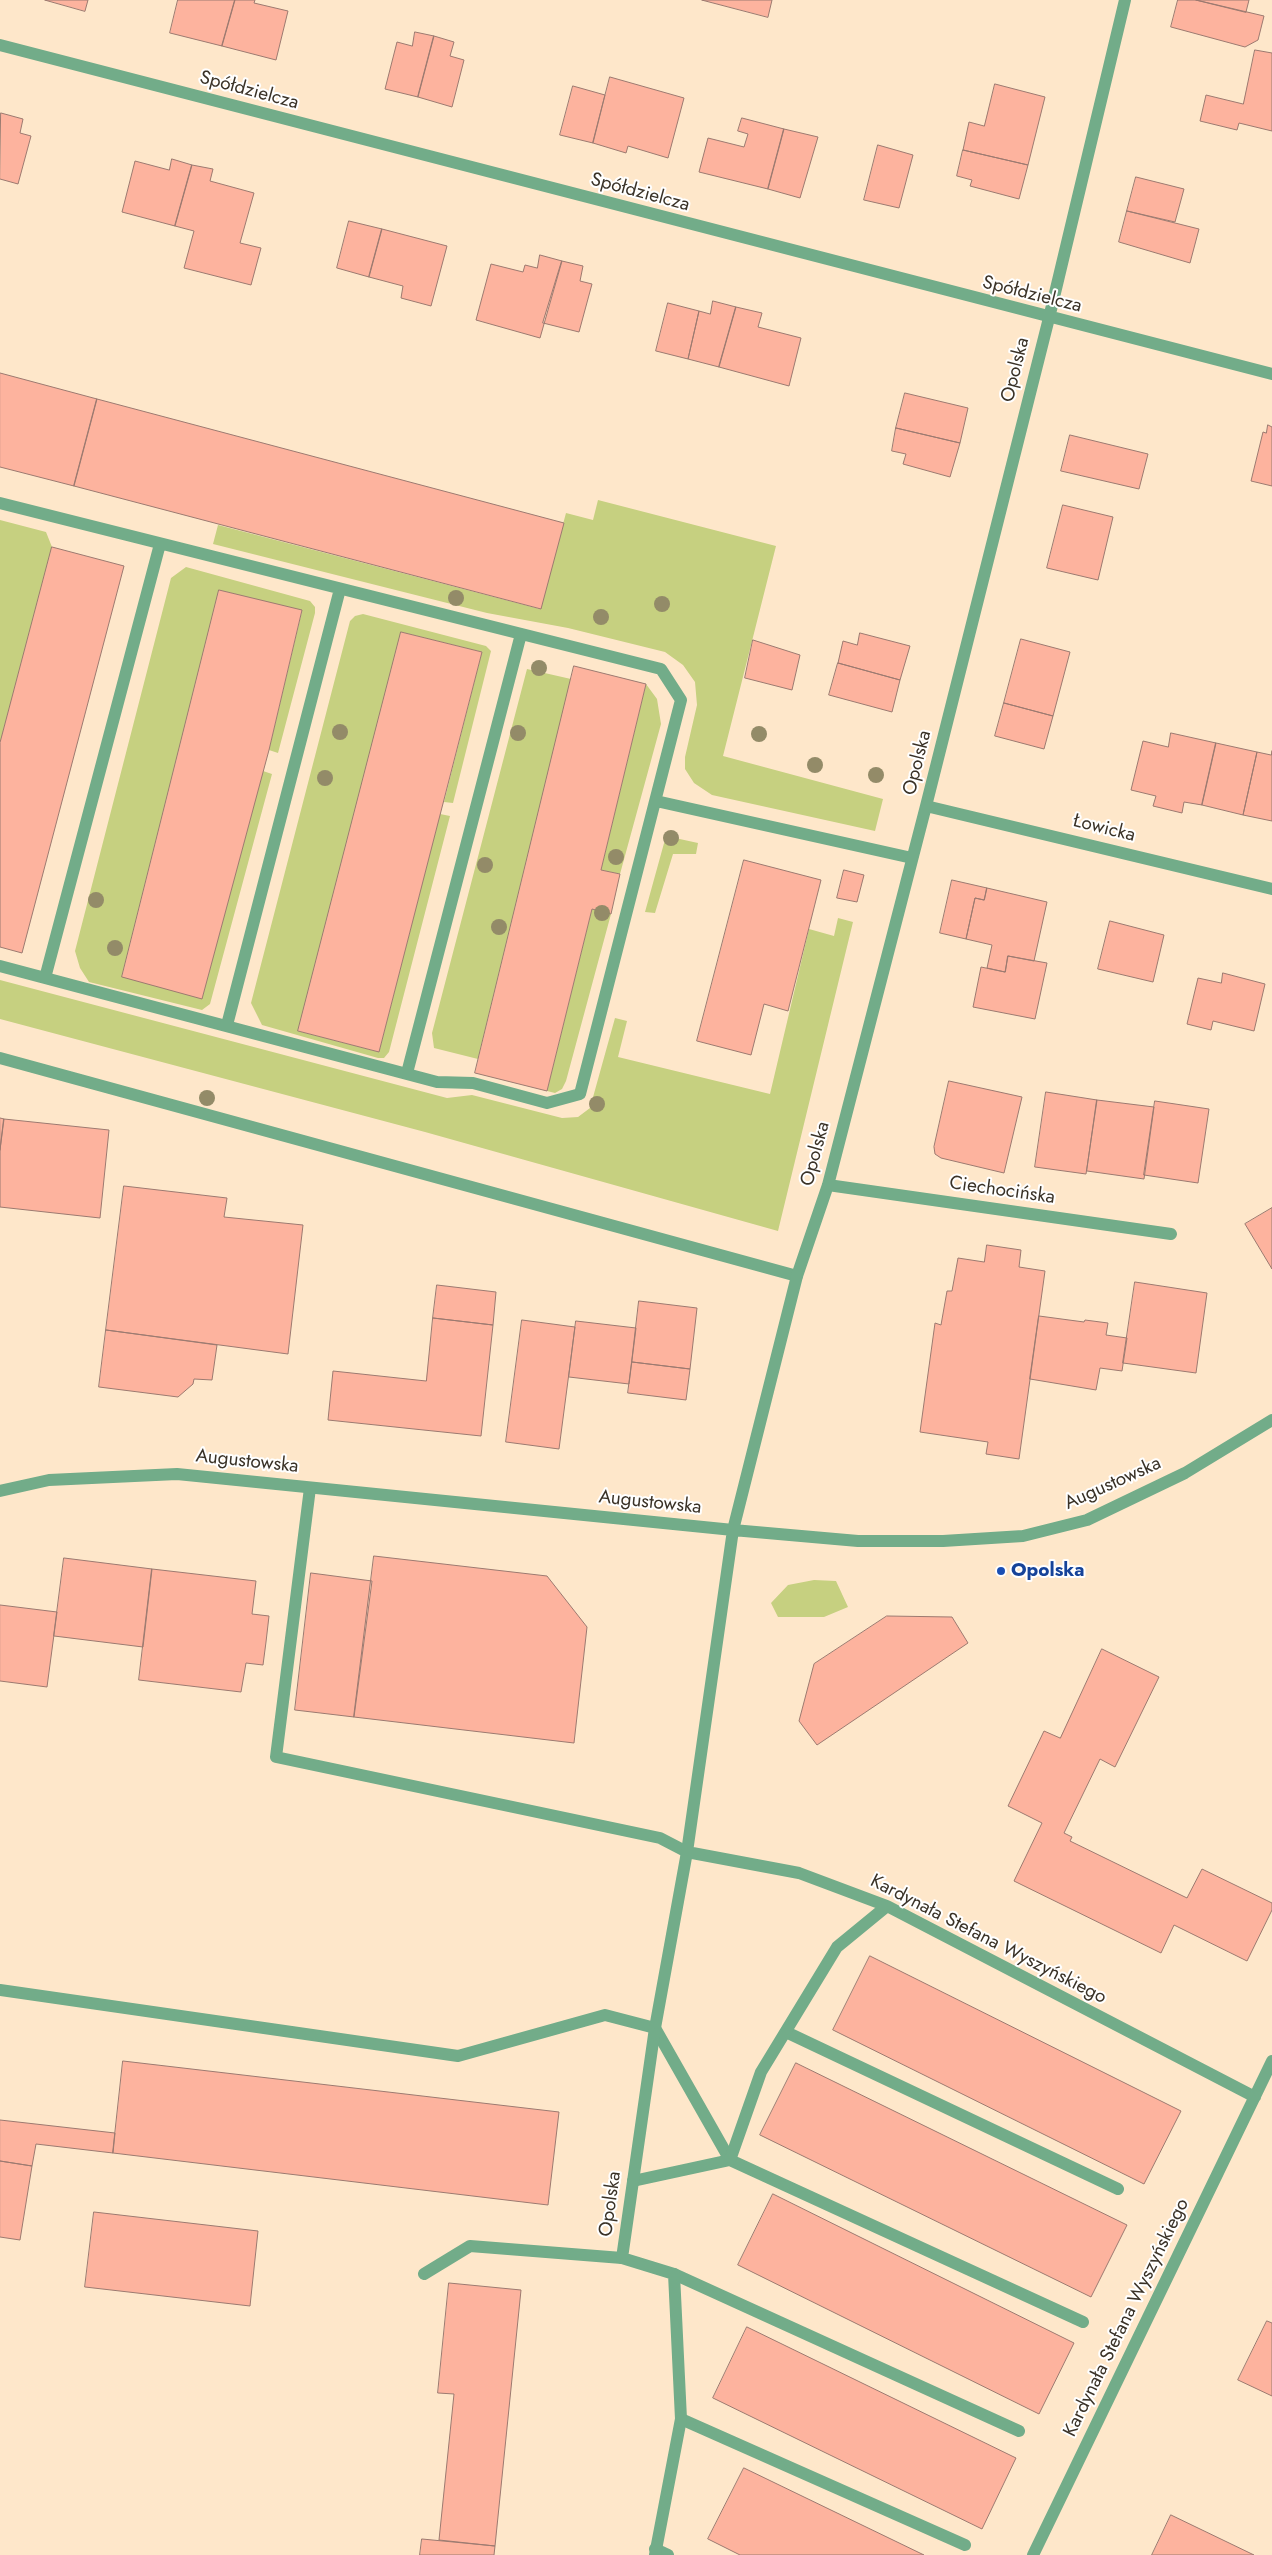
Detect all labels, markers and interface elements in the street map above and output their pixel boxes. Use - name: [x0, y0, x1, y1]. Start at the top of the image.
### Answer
- street label: Spółdzielcza: [197, 67, 301, 115]
- street label: Spółdzielcza: [588, 169, 692, 217]
- street label: Spółdzielcza: [980, 272, 1084, 318]
- street label: Opolska: [997, 335, 1035, 405]
- street label: Opolska: [899, 728, 937, 798]
- street label: Łowicka: [1071, 810, 1137, 848]
- street label: Opolska: [796, 1119, 836, 1189]
- street label: Ciechocińska: [948, 1172, 1056, 1210]
- street label: Augustowska: [194, 1445, 300, 1479]
- street label: Augustowska: [1061, 1453, 1165, 1515]
- street label: Augustowska: [597, 1486, 703, 1520]
- place label: Opolska: [1011, 1560, 1085, 1582]
- marker: Opolska: [995, 1565, 1007, 1577]
- street label: Kardynała Stefana Wyszyńskiego: [866, 1870, 1110, 2010]
- street label: Opolska: [595, 2170, 627, 2238]
- street label: Kardynała Stefana Wyszyńskiego: [1059, 2195, 1195, 2441]

